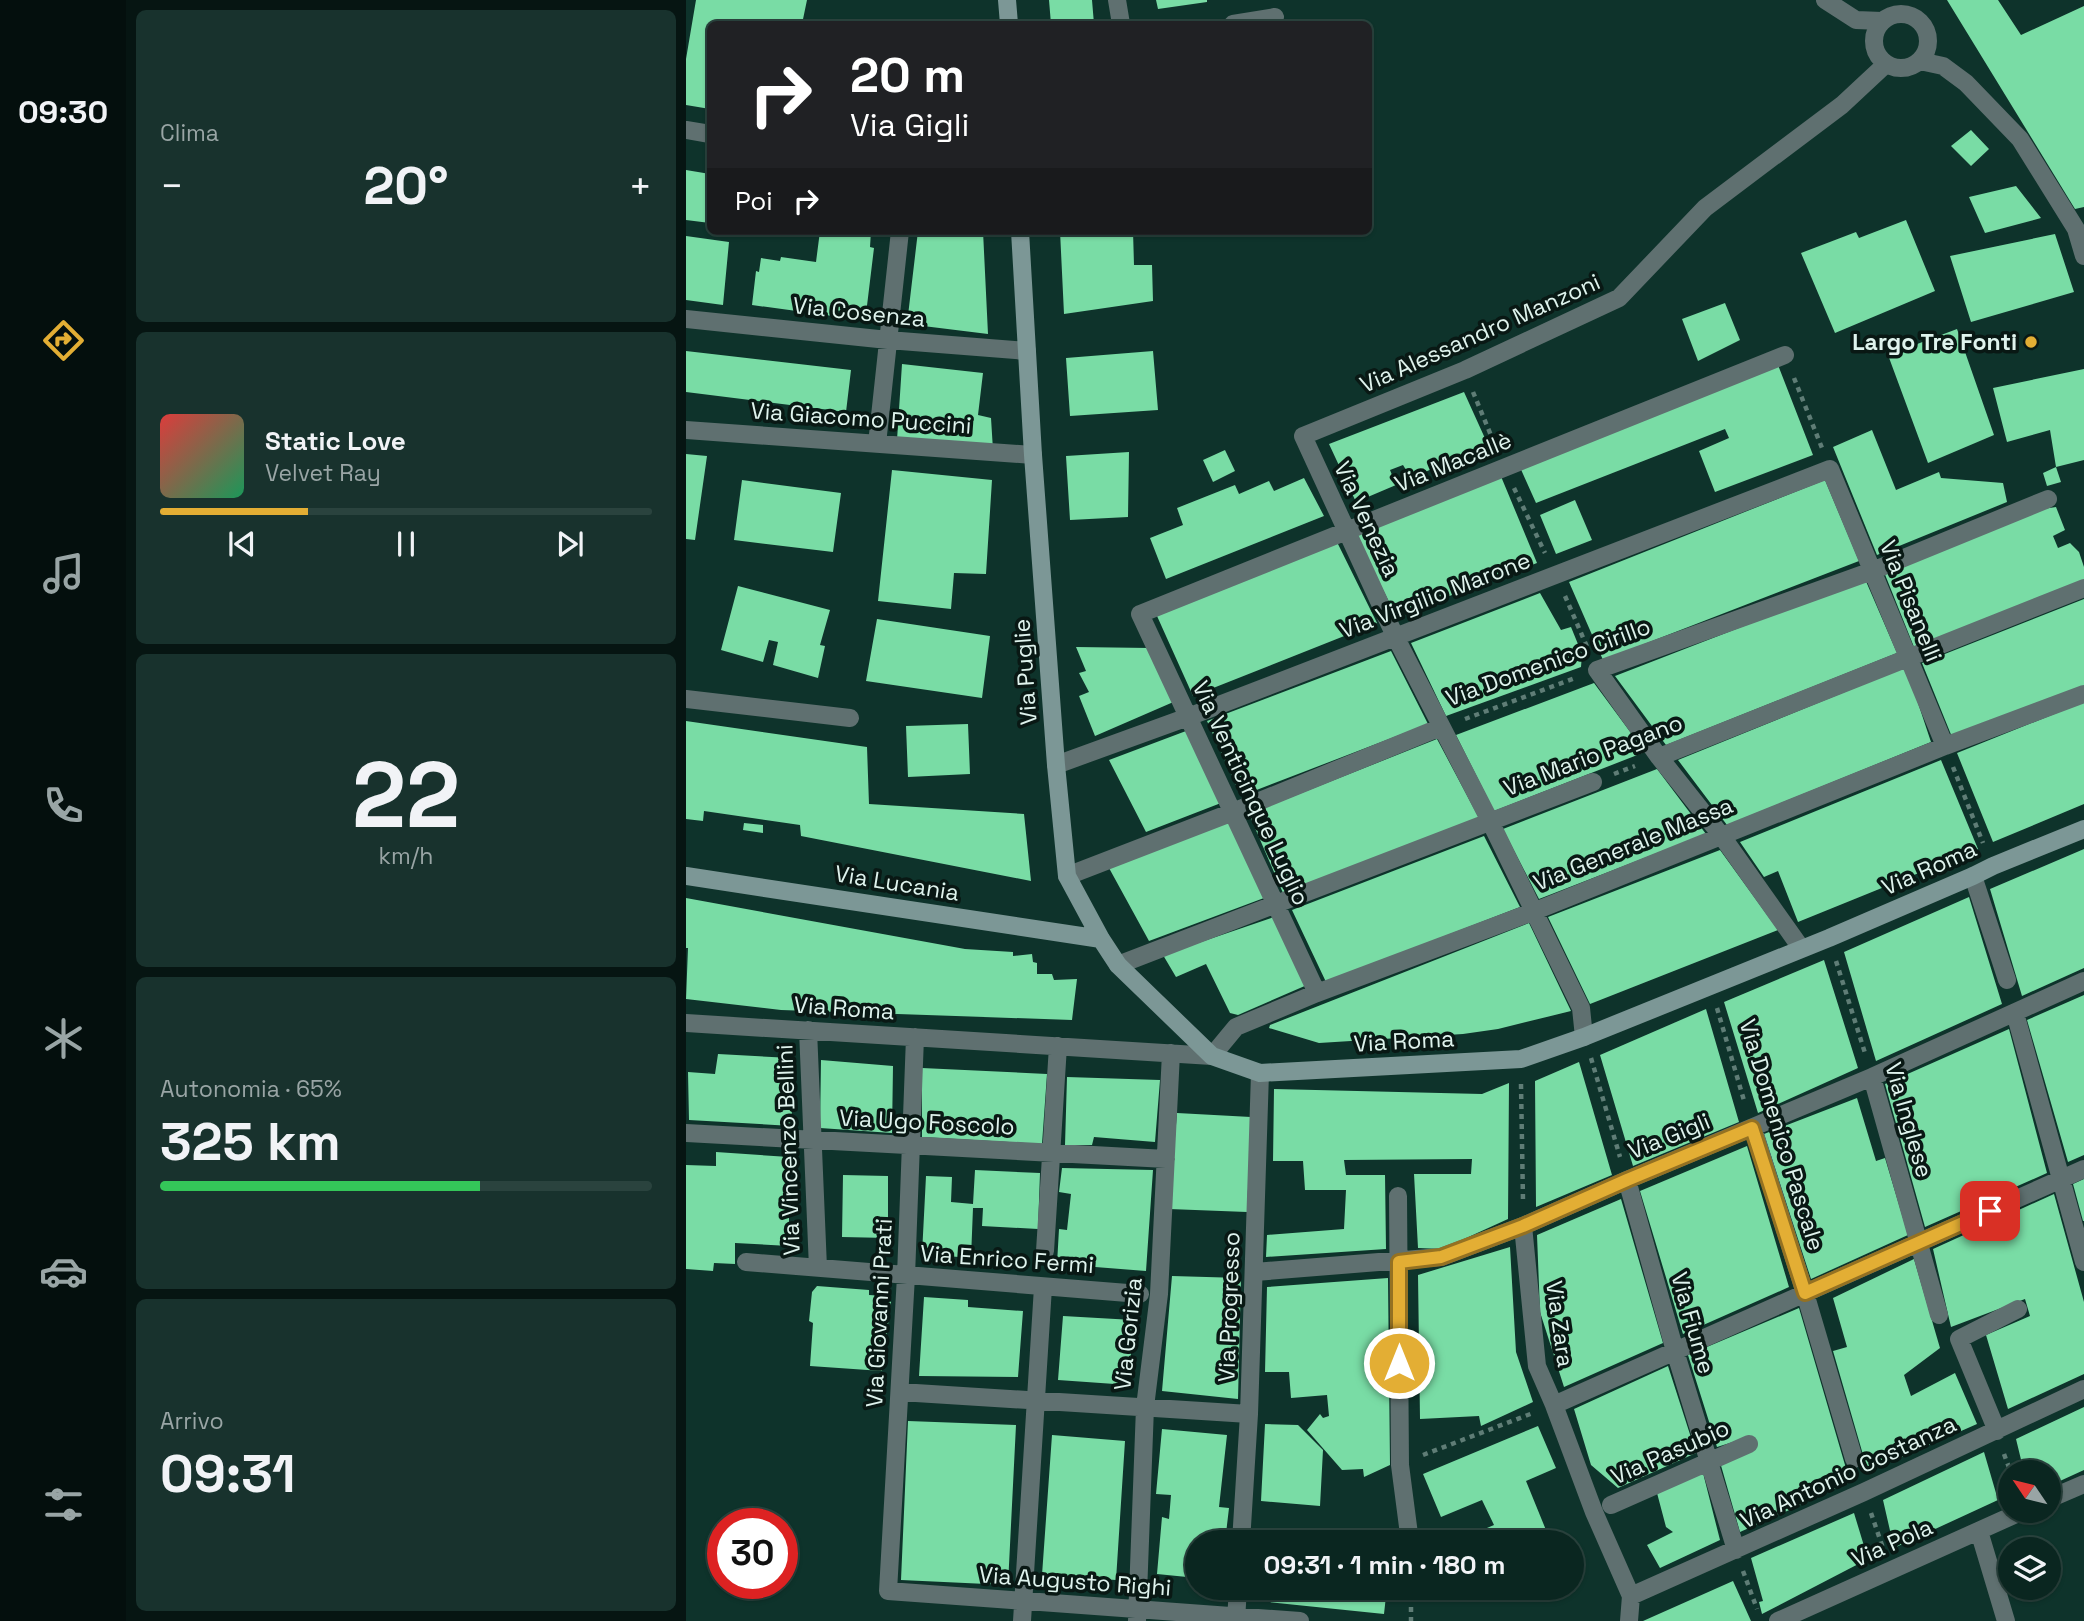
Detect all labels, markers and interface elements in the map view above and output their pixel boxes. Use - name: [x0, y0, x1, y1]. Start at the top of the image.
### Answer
- text: 20 m: [850, 44, 965, 106]
- icon: right: [735, 49, 826, 140]
- text: 09:30: [18, 92, 108, 132]
- text: Via Gigli: [850, 105, 969, 145]
- text: Clima: [160, 118, 219, 148]
- text: 20°: [363, 153, 449, 219]
- text: −: [160, 162, 184, 210]
- text: +: [628, 162, 652, 210]
- icon: right: [787, 182, 825, 220]
- text: Poi: [735, 184, 773, 218]
- street label: Via Alessandro Manzoni: [1355, 266, 1605, 400]
- street label: Via Cosenza: [791, 290, 927, 334]
- icon: directions: [39, 316, 88, 365]
- place label: Largo Tre Fonti: [1852, 327, 2017, 357]
- marker: Largo Tre Fonti: [2023, 334, 2039, 350]
- street label: Via Giacomo Puccini: [750, 395, 972, 441]
- text: Static Love: [265, 424, 406, 458]
- street label: Via Macallè: [1390, 425, 1516, 499]
- street label: Via Venezia: [1327, 457, 1407, 581]
- text: Velvet Ray: [265, 458, 381, 488]
- icon: previous: [223, 525, 261, 563]
- icon: pause: [387, 525, 425, 563]
- icon: next: [551, 525, 589, 563]
- street label: Via Pisanelli: [1873, 536, 1949, 666]
- street label: Via Virgilio Marone: [1335, 545, 1535, 645]
- icon: music: [39, 549, 88, 598]
- street label: Via Domenico Cirillo: [1442, 611, 1654, 713]
- street label: Via Puglie: [1006, 618, 1044, 726]
- street label: Via Venticinque Luglio: [1186, 676, 1316, 910]
- street label: Via Mario Pagano: [1499, 707, 1687, 803]
- text: 22: [352, 737, 460, 854]
- icon: phone: [39, 781, 88, 830]
- street label: Via Generale Massa: [1529, 790, 1737, 898]
- street label: Via Roma: [1877, 834, 1981, 902]
- text: km/h: [379, 841, 433, 871]
- street label: Via Lucania: [833, 858, 961, 908]
- street label: Via Roma: [793, 990, 895, 1026]
- icon: climate: [39, 1014, 88, 1063]
- street label: Via Domenico Pascale: [1732, 1016, 1832, 1254]
- street label: Via Roma: [1353, 1023, 1455, 1059]
- street label: Via Vincenzo Bellini: [769, 1044, 807, 1256]
- street label: Via Inglese: [1878, 1059, 1940, 1181]
- text: Autonomia · 65%: [160, 1074, 342, 1104]
- street label: Via Ugo Foscolo: [839, 1102, 1015, 1142]
- street label: Via Gigli: [1624, 1106, 1714, 1166]
- text: 325 km: [160, 1109, 341, 1175]
- pin: [1960, 1181, 2020, 1241]
- icon: arrive: [1971, 1192, 2009, 1230]
- street label: Via Giovanni Prati: [859, 1218, 899, 1408]
- street label: Via Progresso: [1211, 1231, 1247, 1383]
- street label: Via Enrico Fermi: [919, 1238, 1095, 1280]
- icon: car: [39, 1247, 88, 1296]
- street label: Via Fiume: [1664, 1269, 1722, 1377]
- street label: Via Gorizia: [1107, 1276, 1149, 1392]
- street label: Via Zara: [1539, 1279, 1581, 1369]
- position arrow: [1362, 1326, 1436, 1400]
- text: Arrivo: [160, 1406, 224, 1436]
- street label: Via Antonio Costanza: [1735, 1409, 1961, 1535]
- street label: Via Pasubio: [1606, 1413, 1734, 1491]
- text: 09:31: [160, 1441, 296, 1507]
- north arrow: [1998, 1460, 2062, 1522]
- map controls: [1998, 1460, 2061, 1600]
- icon: filters: [39, 1480, 88, 1529]
- speed limit sign: 30: [707, 1508, 798, 1599]
- street label: Via Pola: [1847, 1512, 1937, 1574]
- button: layers: [1998, 1537, 2061, 1600]
- text: 09:31 · 1 min · 180 m: [1263, 1548, 1506, 1582]
- street label: Via Augusto Righi: [978, 1559, 1172, 1603]

